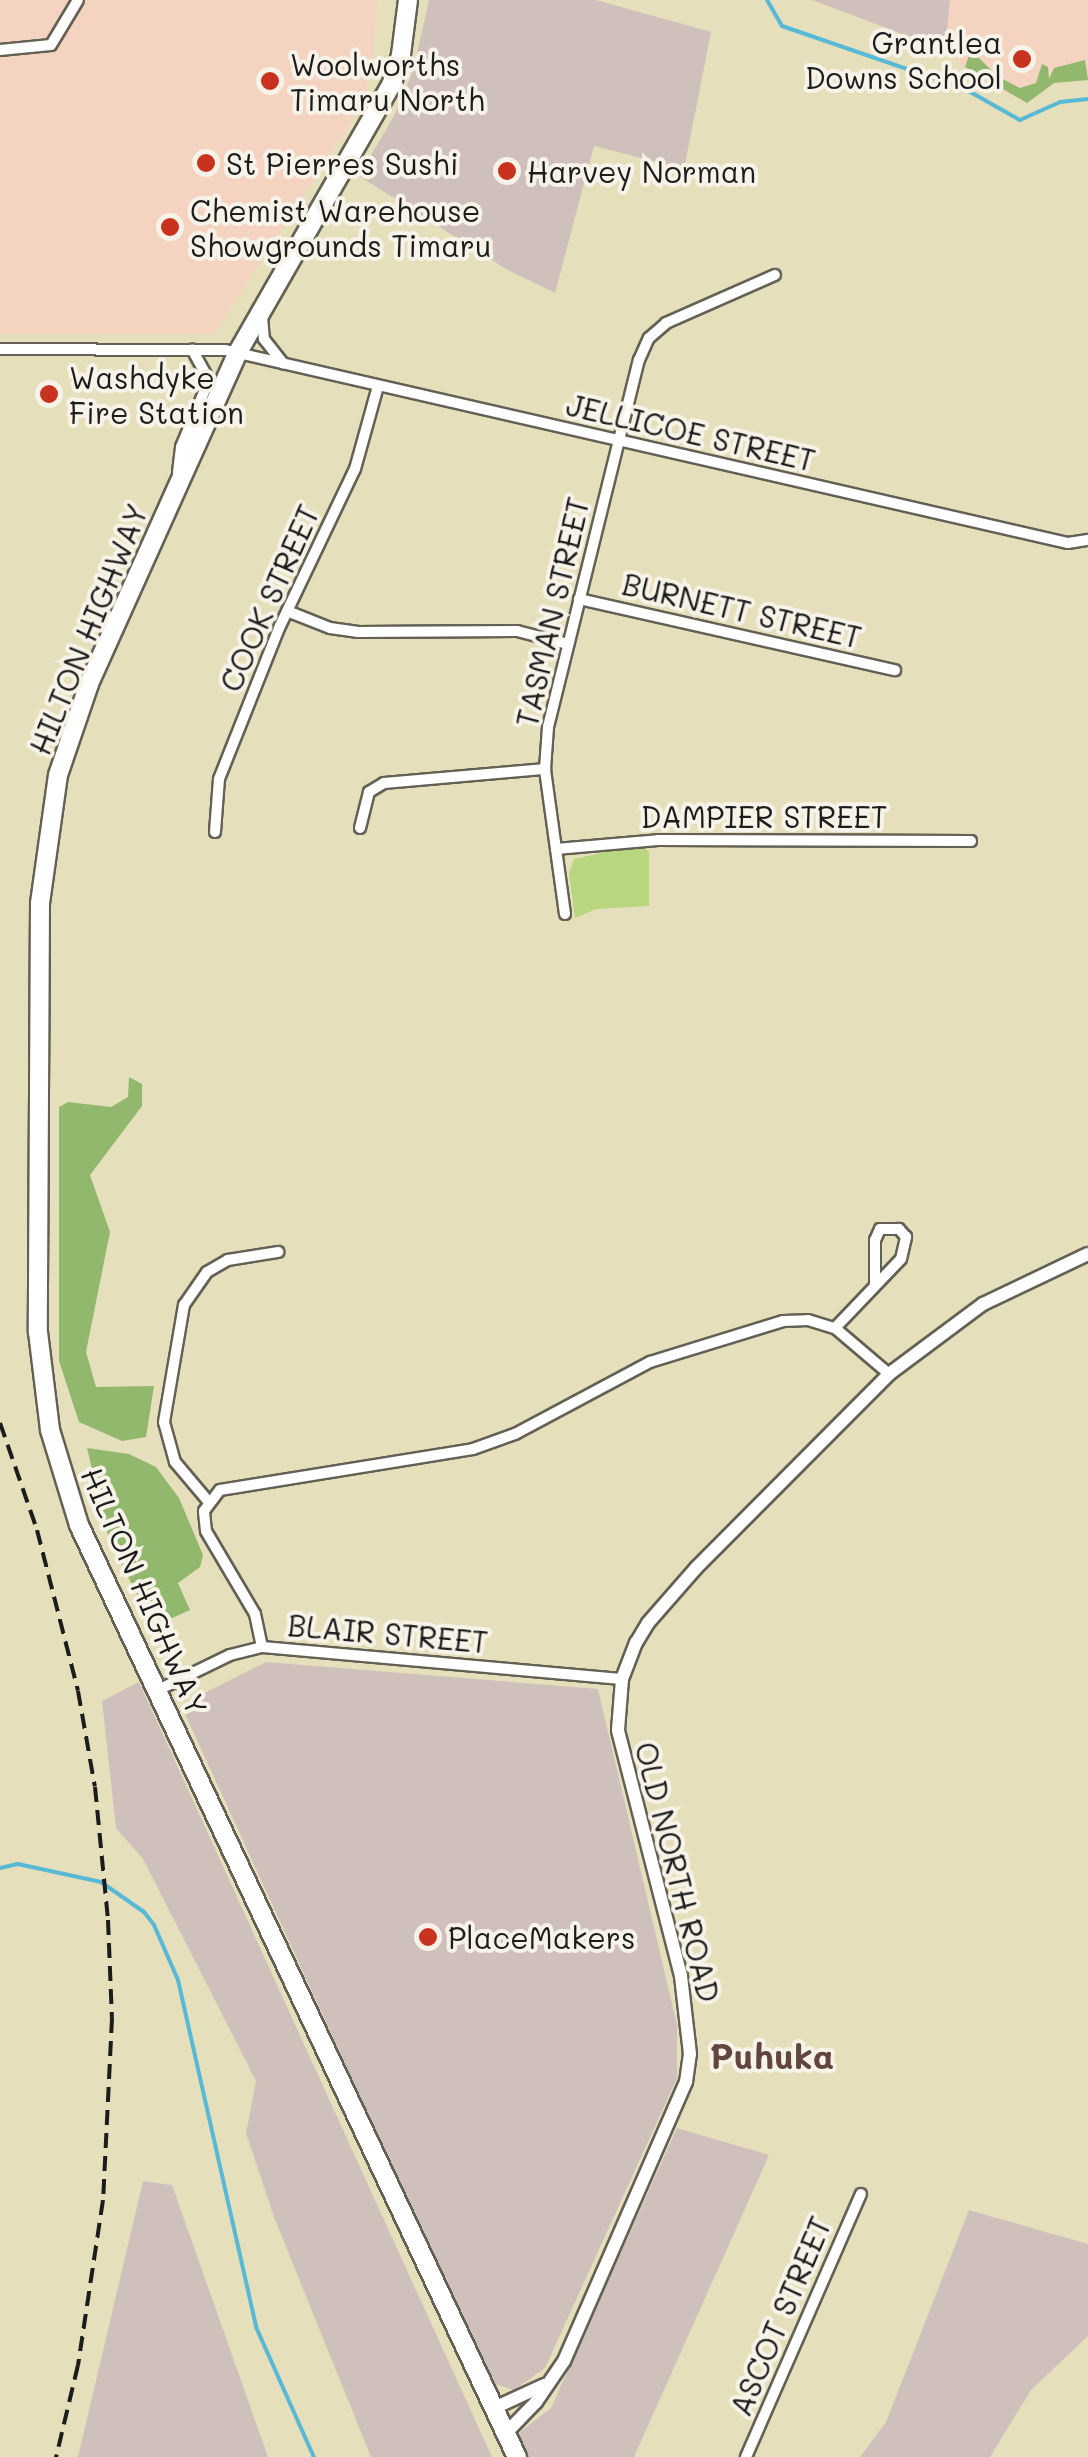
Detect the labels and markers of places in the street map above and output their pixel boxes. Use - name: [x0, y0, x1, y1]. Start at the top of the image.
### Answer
- place label: Grantlea Downs School: [805, 24, 1002, 94]
- place label: Woolworths Timaru North: [290, 46, 485, 116]
- marker: Grantlea Downs School: [1011, 48, 1033, 70]
- marker: Woolworths Timaru North: [259, 70, 281, 92]
- place label: St Pierres Sushi: [226, 145, 459, 181]
- marker: St Pierres Sushi: [195, 152, 217, 174]
- place label: Harvey Norman: [527, 153, 756, 189]
- marker: Harvey Norman: [496, 160, 518, 182]
- place label: Chemist Warehouse Showgrounds Timaru: [190, 192, 491, 262]
- marker: Chemist Warehouse Showgrounds Timaru: [159, 216, 181, 238]
- place label: Washdyke Fire Station: [69, 359, 244, 430]
- marker: Washdyke Fire Station: [38, 383, 60, 405]
- place label: PlaceMakers: [448, 1919, 635, 1955]
- marker: PlaceMakers: [417, 1926, 439, 1948]

